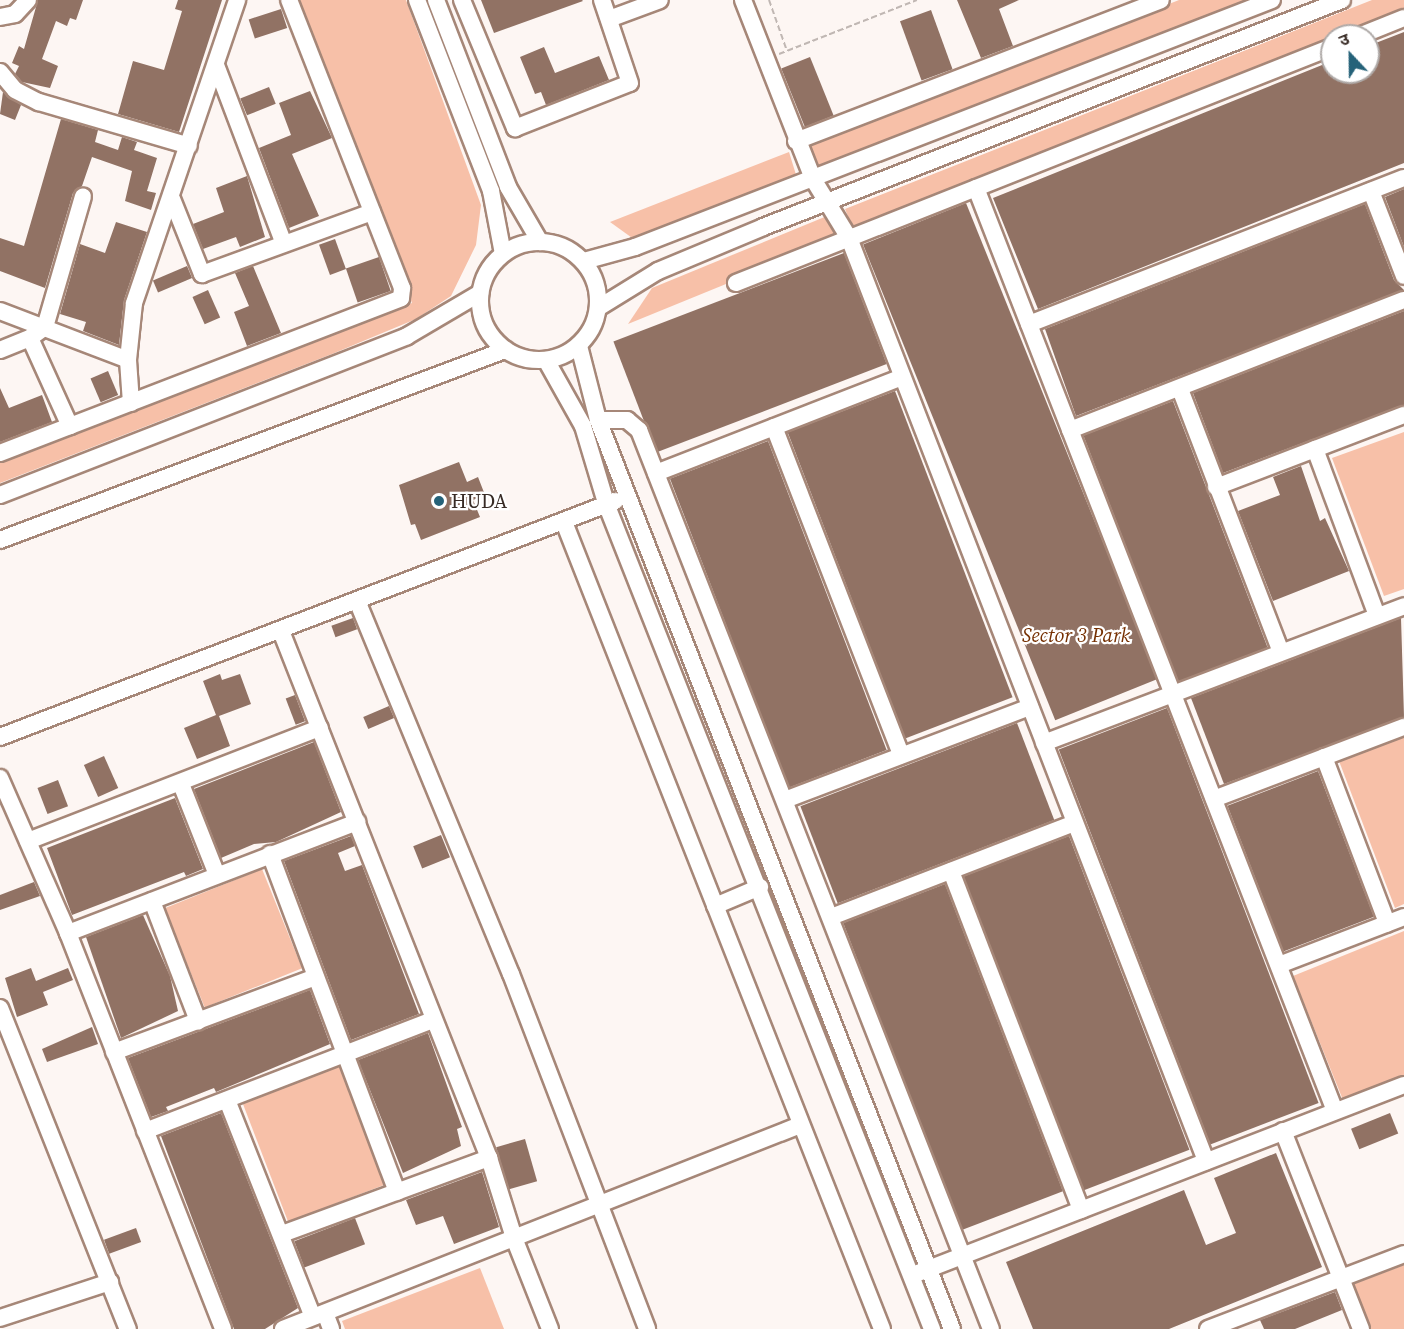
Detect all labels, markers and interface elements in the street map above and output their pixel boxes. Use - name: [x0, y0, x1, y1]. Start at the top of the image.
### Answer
- north arrow: [1320, 24, 1380, 84]
- text: उ: [1336, 27, 1352, 51]
- place label: HUDA: [451, 489, 507, 513]
- marker: HUDA: [432, 494, 446, 508]
- park label: Sector 3 Park: [1022, 623, 1130, 647]

